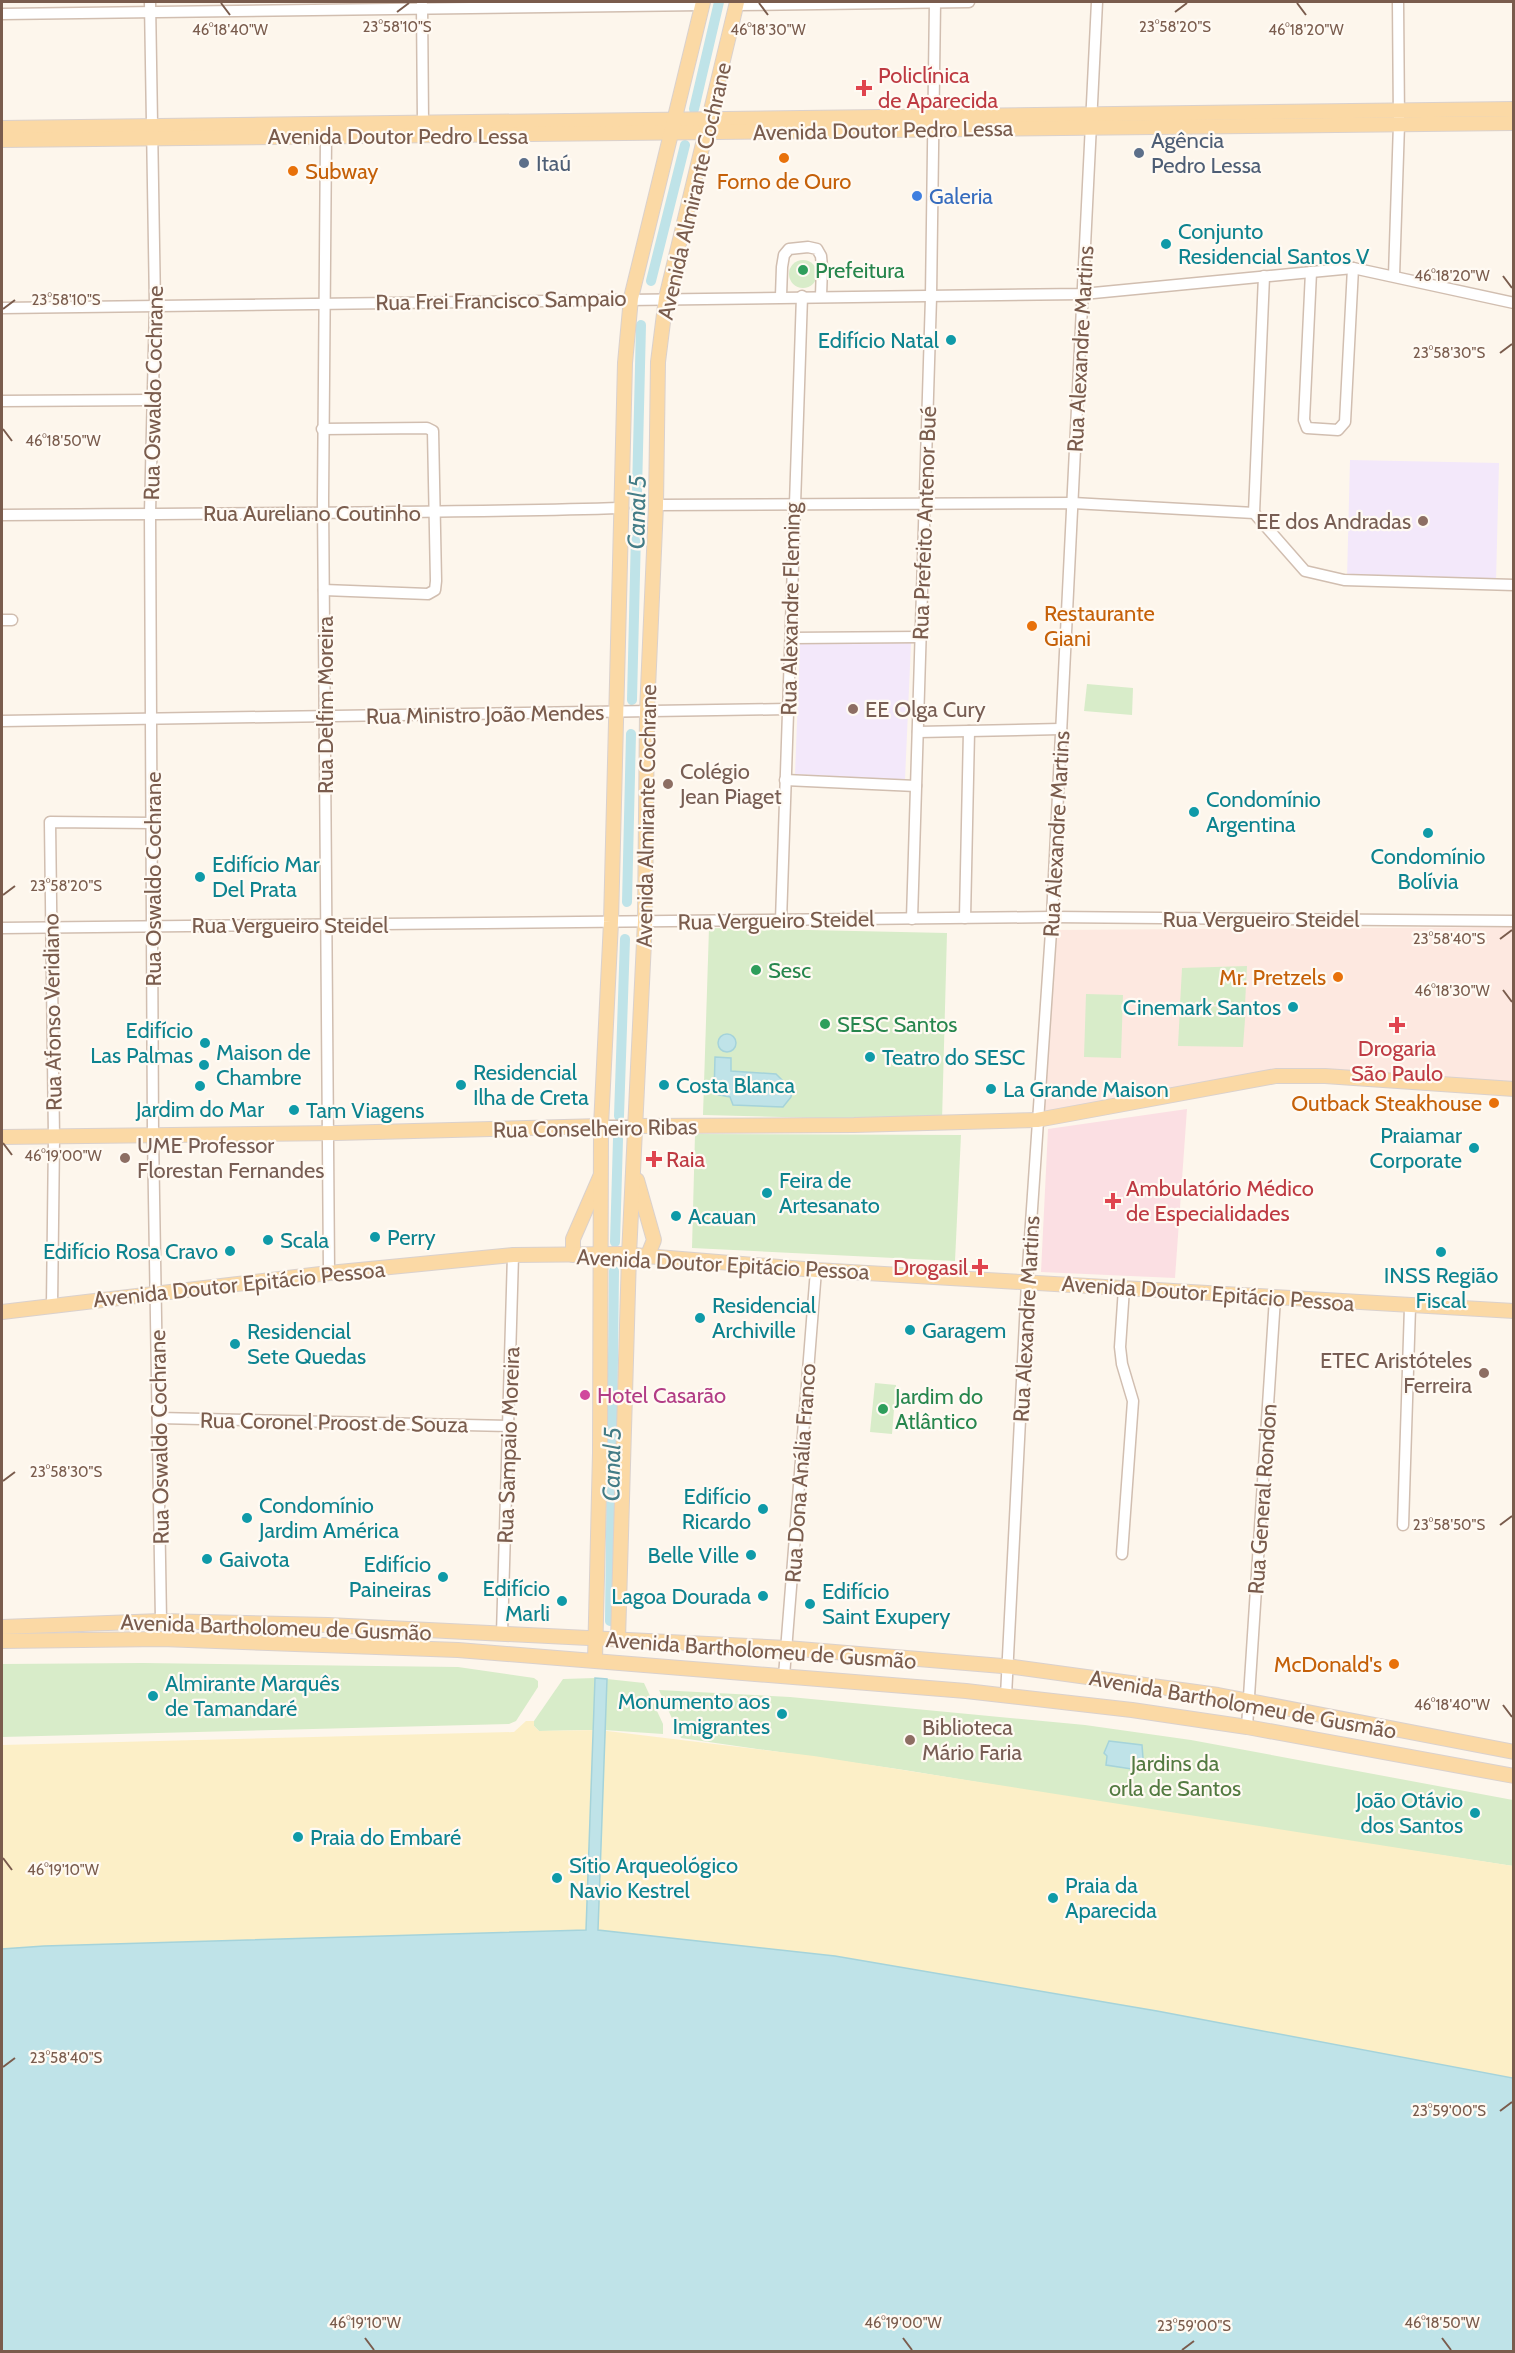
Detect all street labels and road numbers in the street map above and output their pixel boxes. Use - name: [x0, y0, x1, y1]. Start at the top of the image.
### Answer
- street label: Avenida Almirante Cochrane: [652, 60, 737, 322]
- street label: Avenida Doutor Pedro Lessa: [753, 115, 1014, 146]
- street label: Avenida Doutor Pedro Lessa: [268, 123, 529, 150]
- street label: Rua Alexandre Martins: [1062, 245, 1099, 453]
- street label: Rua Oswaldo Cochrane: [138, 285, 169, 501]
- street label: Rua Frei Francisco Sampaio: [375, 285, 627, 316]
- street label: Rua Prefeito Antenor Bué: [907, 406, 942, 640]
- street label: Rua Aureliano Coutinho: [203, 500, 421, 527]
- street label: Rua Alexandre Fleming: [775, 501, 806, 716]
- street label: Rua Delfim Moreira: [312, 615, 339, 794]
- street label: Avenida Almirante Cochrane: [631, 684, 662, 948]
- street label: Rua Ministro João Mendes: [366, 699, 604, 730]
- street label: Rua Alexandre Martins: [1038, 730, 1075, 938]
- street label: Rua Oswaldo Cochrane: [140, 772, 167, 986]
- street label: Rua Vergueiro Steidel: [677, 905, 875, 936]
- street label: Rua Vergueiro Steidel: [1163, 906, 1360, 933]
- street label: Rua Vergueiro Steidel: [192, 912, 389, 939]
- street label: Rua Afonso Veridiano: [37, 913, 68, 1111]
- street label: Rua Conselheiro Ribas: [493, 1113, 697, 1144]
- street label: Rua Alexandre Martins: [1008, 1215, 1045, 1423]
- street label: Avenida Doutor Epitácio Pessoa: [576, 1243, 871, 1286]
- street label: Avenida Doutor Epitácio Pessoa: [92, 1256, 387, 1313]
- street label: Avenida Doutor Epitácio Pessoa: [1061, 1270, 1356, 1317]
- street label: Rua Oswaldo Cochrane: [144, 1329, 175, 1545]
- street label: Rua Sampaio Moreira: [492, 1346, 525, 1544]
- street label: Rua Dona Anália Franco: [779, 1363, 822, 1584]
- street label: Rua General Rondon: [1242, 1403, 1283, 1595]
- street label: Rua Coronel Proost de Souza: [200, 1407, 469, 1438]
- street label: Avenida Bartholomeu de Gusmão: [120, 1609, 432, 1646]
- street label: Avenida Bartholomeu de Gusmão: [605, 1626, 917, 1675]
- street label: Avenida Bartholomeu de Gusmão: [1087, 1664, 1399, 1745]

